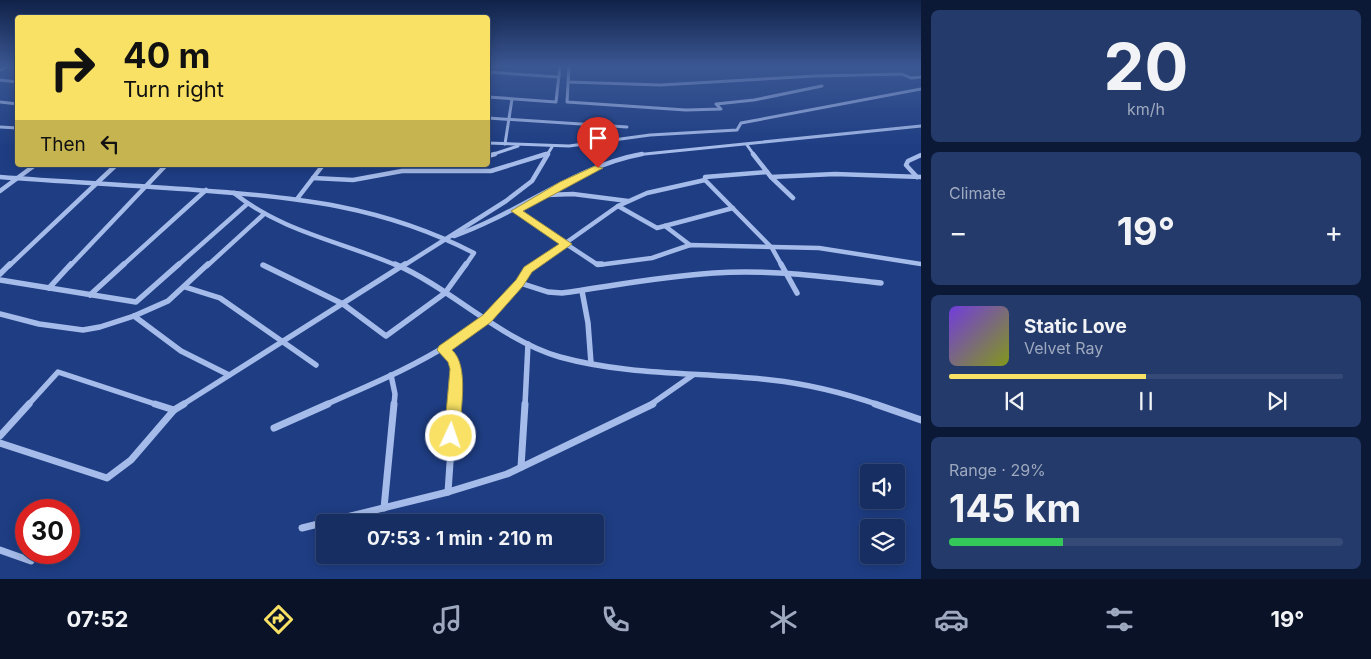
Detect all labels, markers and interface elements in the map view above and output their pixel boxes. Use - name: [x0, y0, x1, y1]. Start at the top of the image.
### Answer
- text: 20: [1104, 27, 1188, 106]
- text: 40 m: [123, 34, 211, 76]
- icon: right: [40, 35, 105, 100]
- text: Turn right: [123, 76, 224, 102]
- text: km/h: [1127, 99, 1165, 119]
- pin: [577, 117, 619, 168]
- icon: arrive: [584, 124, 612, 152]
- icon: left: [96, 130, 124, 158]
- text: Then: [40, 133, 86, 156]
- text: Climate: [949, 183, 1006, 203]
- text: 19°: [1117, 208, 1175, 254]
- text: −: [949, 215, 968, 249]
- text: +: [1324, 215, 1343, 249]
- text: Static Love: [1024, 315, 1127, 338]
- text: Velvet Ray: [1024, 338, 1103, 358]
- icon: previous: [1001, 387, 1029, 415]
- icon: pause: [1132, 387, 1160, 415]
- icon: next: [1263, 387, 1291, 415]
- position arrow: [424, 409, 476, 461]
- text: Range · 29%: [949, 460, 1046, 480]
- map controls: [860, 464, 905, 564]
- button: sound: [860, 464, 905, 509]
- text: 145 km: [949, 485, 1081, 531]
- speed limit sign: 30: [15, 499, 80, 564]
- button: layers: [860, 519, 905, 564]
- text: 07:53 · 1 min · 210 m: [367, 527, 553, 550]
- icon: directions: [261, 602, 296, 637]
- icon: music: [430, 602, 465, 637]
- icon: phone: [598, 602, 633, 637]
- icon: climate: [766, 602, 801, 637]
- icon: car: [934, 602, 969, 637]
- icon: filters: [1102, 602, 1137, 637]
- text: 07:52: [67, 606, 128, 632]
- text: 19°: [1271, 606, 1304, 632]

